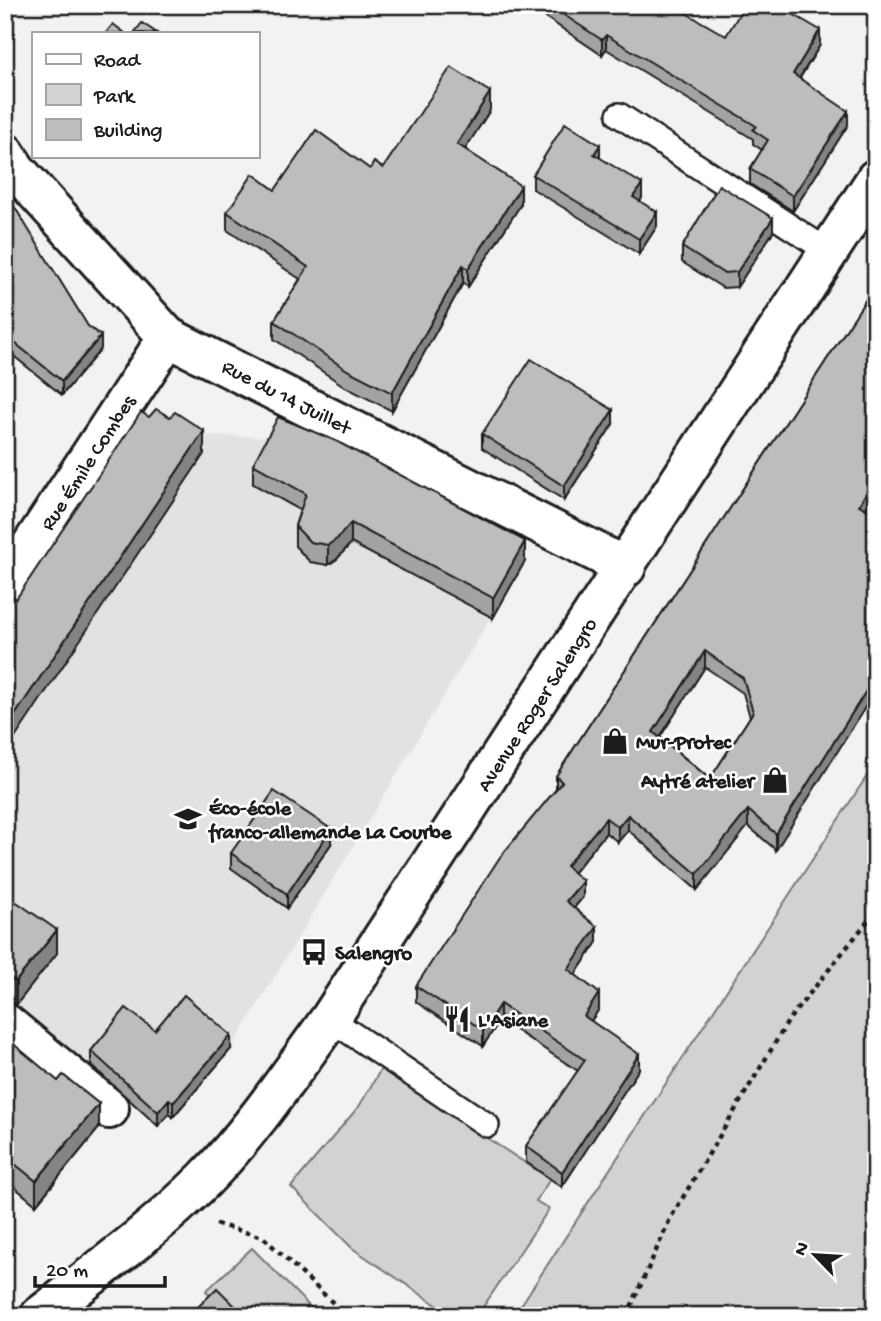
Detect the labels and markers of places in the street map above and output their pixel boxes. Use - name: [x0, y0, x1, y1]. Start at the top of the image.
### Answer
- shop icon: Mur-Protec: [600, 726, 630, 756]
- place label: Mur-Protec: [636, 732, 733, 757]
- shop icon: Aytré atelier: [760, 765, 790, 795]
- place label: Aytré atelier: [640, 771, 757, 796]
- place label: Éco-école franco-allemande La Courbe: [208, 798, 453, 847]
- school or university icon: Éco-école franco-allemande La Courbe: [173, 804, 203, 834]
- bus stop icon: Salengro: [299, 937, 329, 967]
- place label: Salengro: [335, 943, 412, 968]
- restaurant icon: L'Asiane: [442, 1004, 472, 1034]
- place label: L'Asiane: [478, 1010, 549, 1035]

